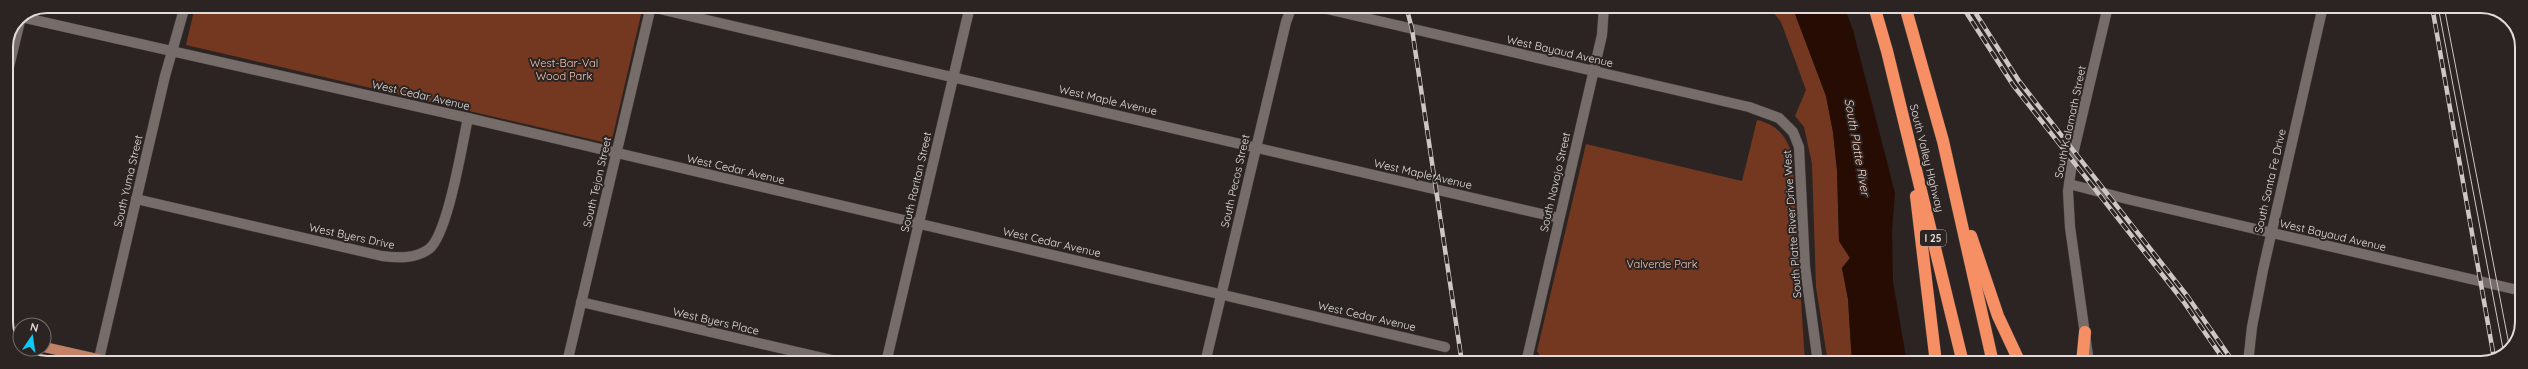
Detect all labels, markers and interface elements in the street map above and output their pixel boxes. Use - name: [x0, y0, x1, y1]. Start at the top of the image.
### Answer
- street label: West Bayaud Avenue: [1505, 32, 1615, 70]
- park label: West-Bar-Val Wood Park: [530, 56, 598, 83]
- street label: South Kalamath Street: [2051, 64, 2089, 180]
- street label: West Cedar Avenue: [371, 77, 471, 113]
- street label: West Maple Avenue: [1058, 82, 1158, 118]
- water label: South Platte River: [1842, 97, 1874, 198]
- street label: South Valley Highway: [1907, 103, 1947, 213]
- street label: South Santa Fe Drive: [2251, 128, 2289, 234]
- street label: South Raritan Street: [898, 130, 934, 234]
- street label: South Navajo Street: [1537, 131, 1573, 233]
- street label: South Yuma Street: [111, 133, 145, 228]
- street label: South Pecos Street: [1217, 133, 1253, 229]
- street label: South Tejon Street: [580, 135, 614, 229]
- street label: South Platte River Drive West: [1780, 149, 1804, 299]
- street label: West Cedar Avenue: [686, 151, 786, 187]
- street label: West Maple Avenue: [1373, 156, 1473, 192]
- street label: West Bayaud Avenue: [2278, 216, 2388, 254]
- street label: West Byers Drive: [308, 220, 396, 252]
- street label: West Cedar Avenue: [1002, 224, 1102, 260]
- road number: I 25: [1920, 230, 1946, 246]
- park label: Valverde Park: [1626, 257, 1698, 271]
- street label: West Cedar Avenue: [1317, 298, 1417, 334]
- street label: West Byers Place: [671, 304, 761, 338]
- north arrow: [12, 317, 52, 357]
- text: N: [29, 320, 40, 335]

